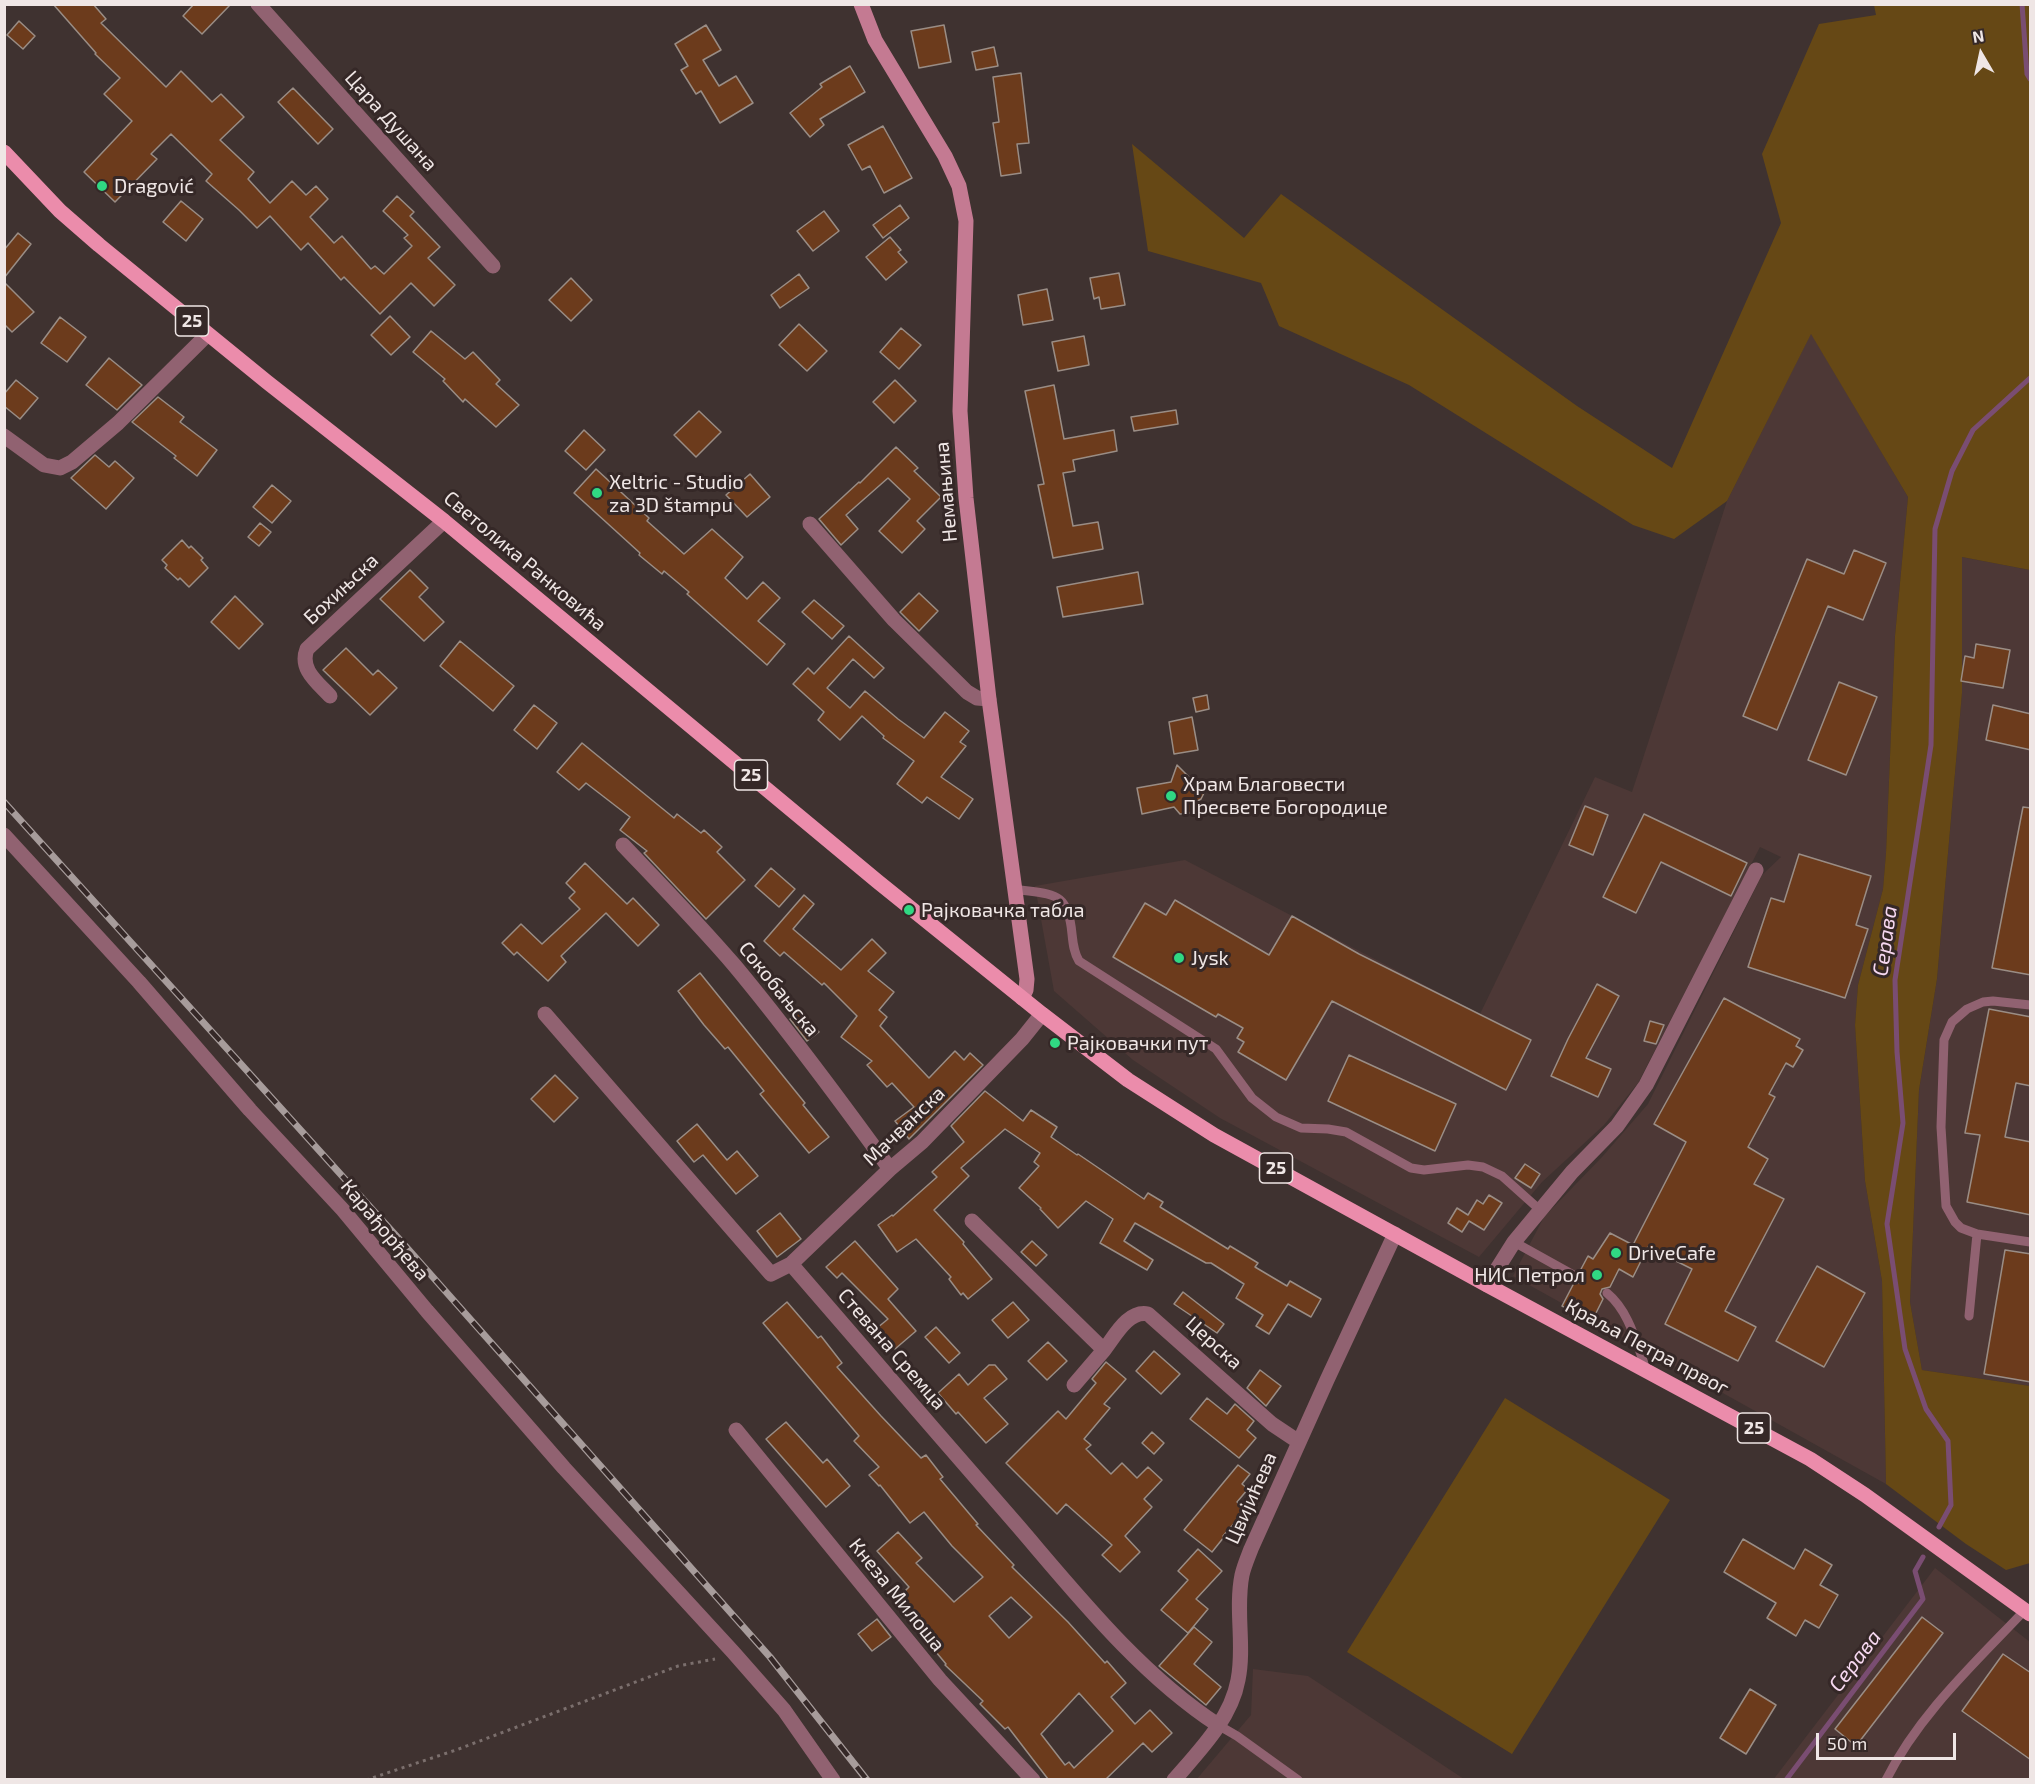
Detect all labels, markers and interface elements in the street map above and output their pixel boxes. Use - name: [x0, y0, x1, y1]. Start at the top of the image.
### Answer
- north arrow: [1951, 24, 2011, 84]
- text: N: [1971, 25, 1985, 46]
- street label: Цара Душана: [340, 66, 442, 176]
- place label: Dragović: [114, 174, 194, 198]
- marker: Dragović: [95, 179, 109, 193]
- road number: 25: [176, 306, 208, 336]
- street label: Немањина: [930, 441, 962, 543]
- place label: Xeltric - Studio za 3D štampu: [609, 470, 744, 517]
- street label: Светолика Ранковића: [439, 486, 611, 636]
- marker: Xeltric - Studio za 3D štampu: [590, 486, 604, 500]
- street label: Бохињска: [299, 548, 383, 630]
- road number: 25: [734, 760, 768, 790]
- place label: Храм Благовести Пресвете Богородице: [1183, 772, 1388, 819]
- marker: Храм Благовести Пресвете Богородице: [1164, 789, 1178, 803]
- place label: Рајковачка табла: [921, 898, 1085, 922]
- marker: Рајковачка табла: [902, 903, 916, 917]
- water label: Серава: [1868, 904, 1902, 978]
- street label: Сокобањска: [733, 937, 825, 1041]
- place label: Jysk: [1191, 946, 1229, 970]
- marker: Jysk: [1172, 951, 1186, 965]
- place label: Рајковачки пут: [1067, 1031, 1209, 1055]
- marker: Рајковачки пут: [1048, 1036, 1062, 1050]
- street label: Мачванска: [858, 1081, 950, 1171]
- road number: 25: [1260, 1153, 1292, 1183]
- street label: Карађорђева: [336, 1174, 434, 1286]
- place label: DriveCafe: [1628, 1241, 1716, 1265]
- marker: DriveCafe: [1609, 1246, 1623, 1260]
- place label: НИС Петрол: [1474, 1263, 1585, 1287]
- marker: НИС Петрол: [1590, 1268, 1604, 1282]
- street label: Стевана Сремца: [833, 1283, 951, 1415]
- street label: Краља Петра првог: [1561, 1294, 1733, 1400]
- street label: Церска: [1181, 1311, 1247, 1375]
- road number: 25: [1738, 1413, 1770, 1443]
- street label: Цвијићева: [1220, 1448, 1282, 1548]
- street label: Кнеза Милоша: [844, 1533, 950, 1657]
- water label: Серава: [1824, 1625, 1886, 1697]
- scale bar: [1819, 1721, 1958, 1759]
- text: 50 m: [1827, 1732, 1867, 1754]

